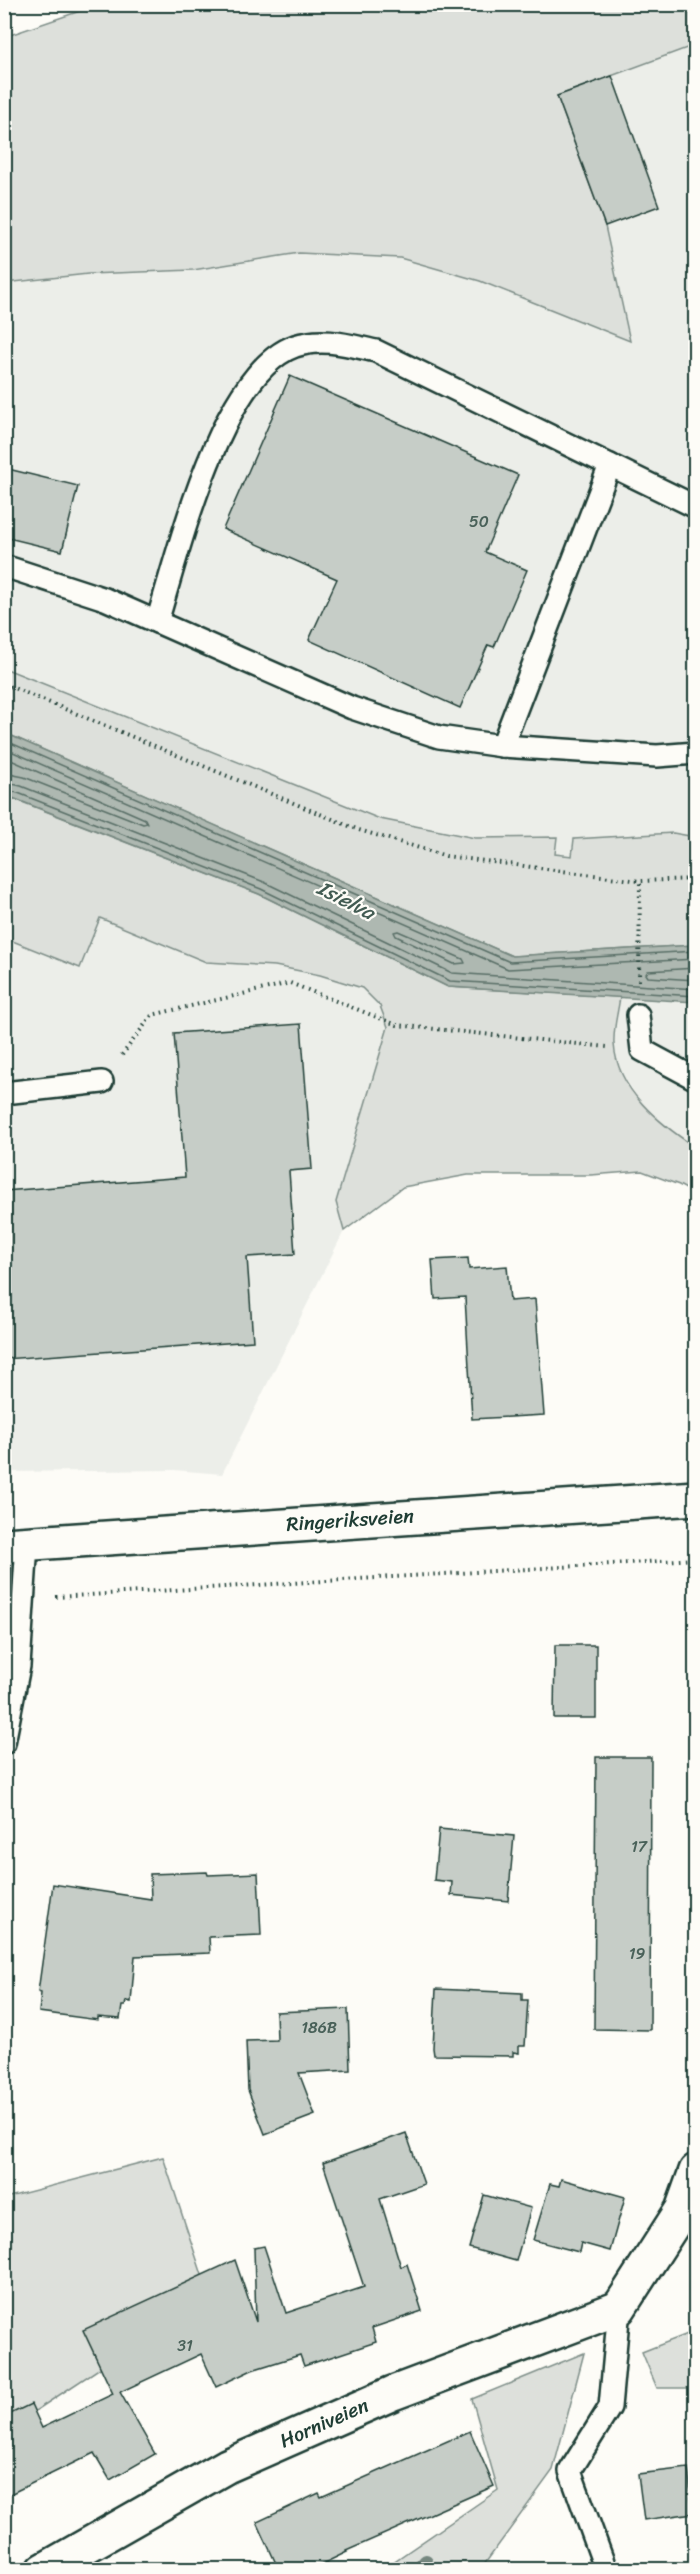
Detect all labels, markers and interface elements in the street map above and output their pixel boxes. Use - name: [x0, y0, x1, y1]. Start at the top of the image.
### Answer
- house number: 50: [469, 507, 489, 536]
- water label: Isielva: [309, 869, 384, 932]
- street label: Ringeriksveien: [285, 1498, 415, 1542]
- house number: 17: [631, 1832, 648, 1861]
- house number: 19: [629, 1939, 646, 1968]
- house number: 186B: [301, 2013, 337, 2042]
- house number: 31: [177, 2331, 193, 2360]
- street label: Horniveien: [274, 2388, 374, 2458]

